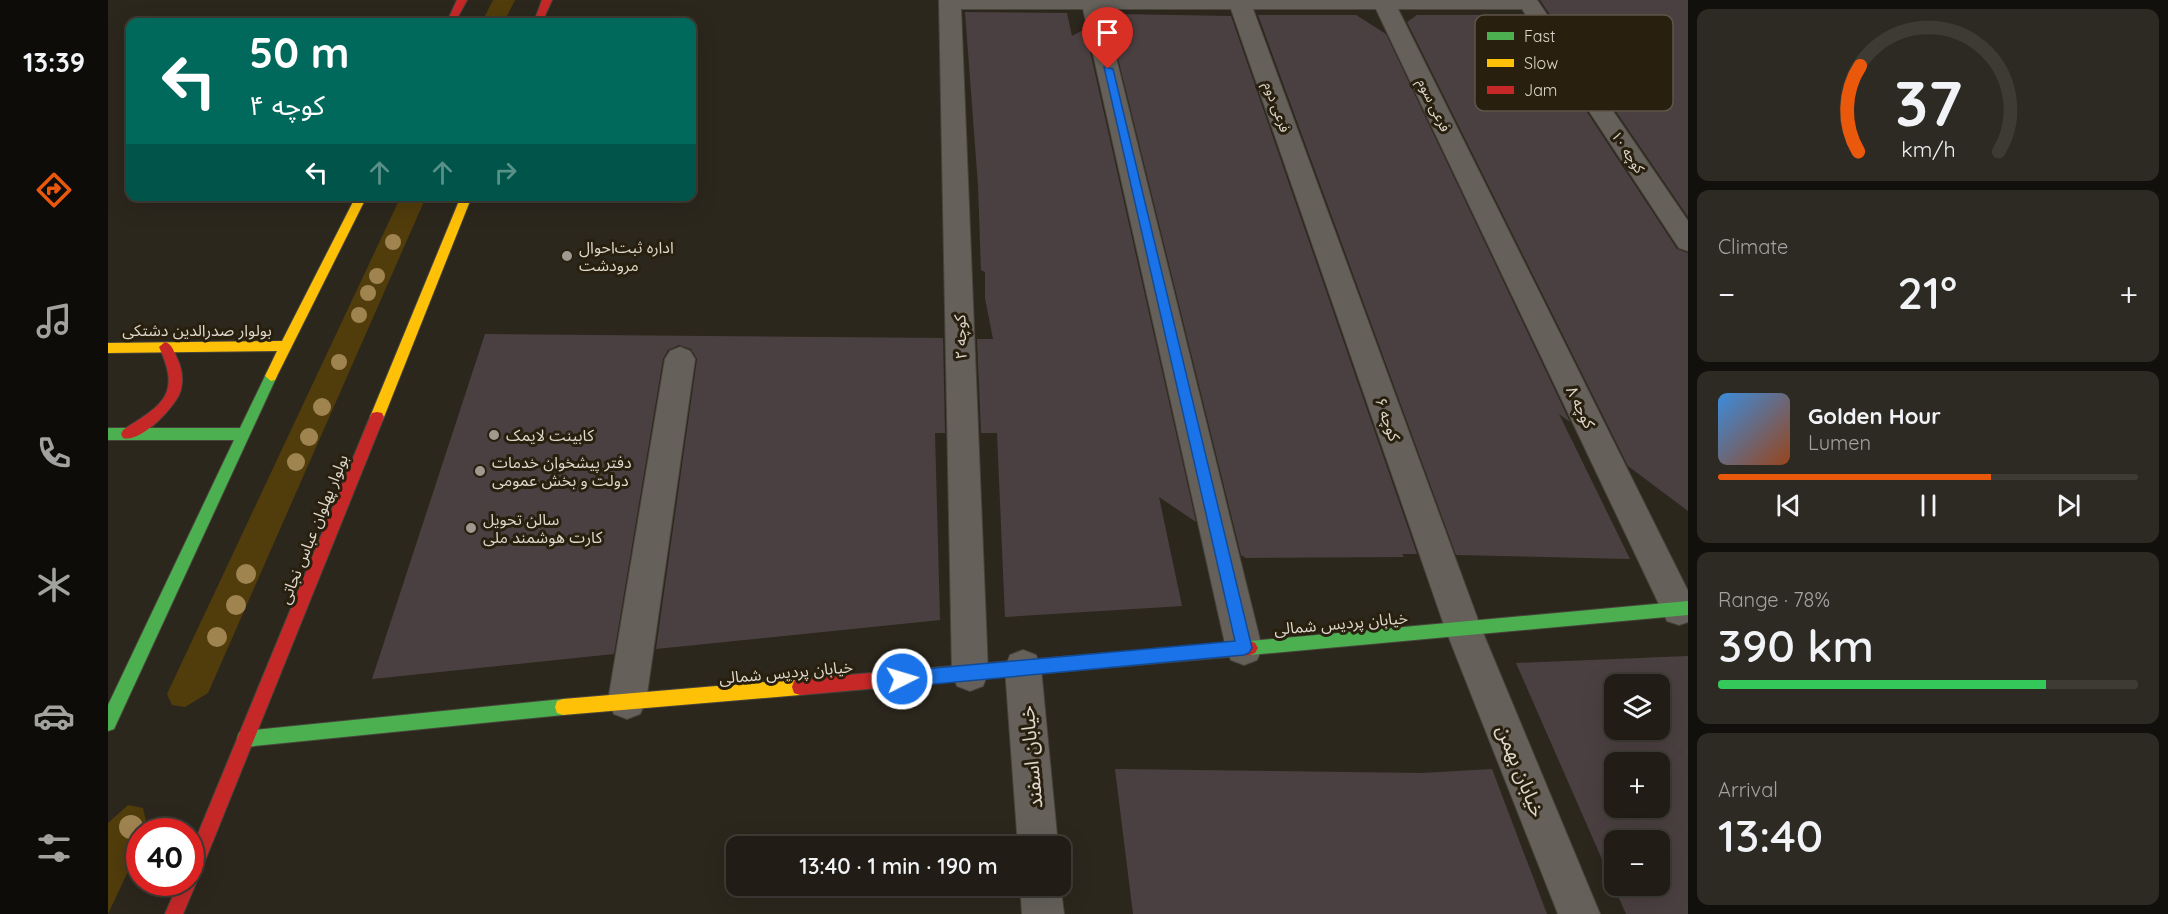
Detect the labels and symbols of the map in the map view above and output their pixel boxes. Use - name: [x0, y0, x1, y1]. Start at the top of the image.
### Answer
- pin: [1082, 7, 1133, 69]
- legend: [1475, 15, 1673, 111]
- text: Fast: [1524, 26, 1555, 46]
- text: Slow: [1524, 53, 1558, 73]
- street label: فرعی سوم: [1412, 75, 1455, 135]
- street label: فرعی دوم: [1258, 79, 1294, 135]
- text: Jam: [1524, 80, 1557, 100]
- street label: کوچه ۱۰: [1606, 127, 1649, 177]
- place label: اداره ثبت‌احوال مرودشت: [579, 237, 674, 275]
- marker: اداره ثبت‌احوال مرودشت: [560, 249, 574, 263]
- street label: کوچه ۲: [949, 314, 972, 360]
- street label: بولوار صدرالدین دشتکی: [122, 320, 272, 340]
- street label: کوچه ۸: [1561, 382, 1600, 432]
- street label: کوچه ۶: [1370, 394, 1405, 444]
- place label: کابینت لایمک: [506, 425, 594, 445]
- marker: کابینت لایمک: [487, 428, 501, 442]
- street label: بولوار پهلوان عباس نجاتی: [274, 451, 353, 607]
- place label: دفتر پیشخوان خدمات دولت و بخش عمومی: [492, 452, 632, 490]
- marker: دفتر پیشخوان خدمات دولت و بخش عمومی: [473, 464, 487, 478]
- place label: سالن تحویل کارت هوشمند ملی: [483, 509, 603, 547]
- marker: سالن تحویل کارت هوشمند ملی: [464, 521, 478, 535]
- street label: خیابان پردیس شمالی: [1273, 607, 1409, 640]
- position arrow: [870, 647, 934, 711]
- street label: خیابان پردیس شمالی: [718, 656, 854, 689]
- street label: خیابان اسفند: [1014, 705, 1047, 810]
- street label: خیابان بهمن: [1492, 721, 1551, 821]
- speed limit sign: 40: [126, 818, 204, 896]

